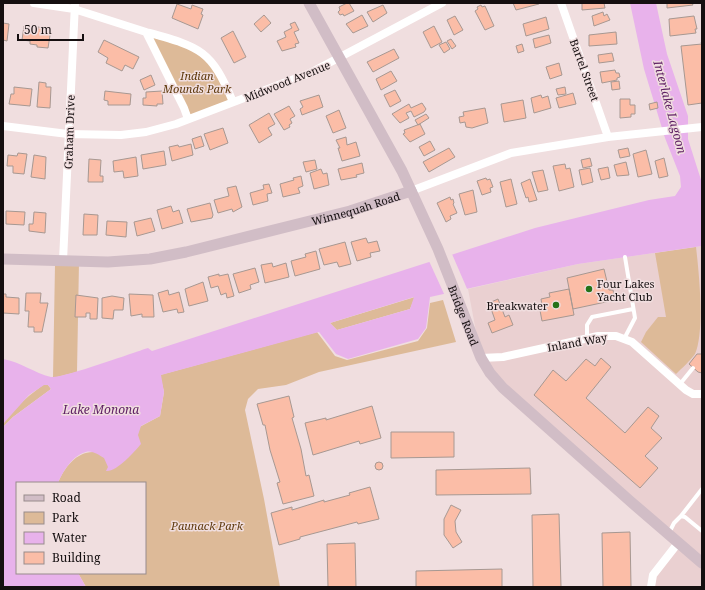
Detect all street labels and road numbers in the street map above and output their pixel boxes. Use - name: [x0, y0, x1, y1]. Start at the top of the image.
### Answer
- street label: Bartel Street: [567, 37, 603, 103]
- street label: Midwood Avenue: [242, 57, 332, 105]
- street label: Graham Drive: [60, 94, 78, 169]
- street label: Winnequah Road: [310, 188, 402, 228]
- street label: Bridge Road: [445, 283, 483, 348]
- street label: Inland Way: [546, 329, 609, 355]

